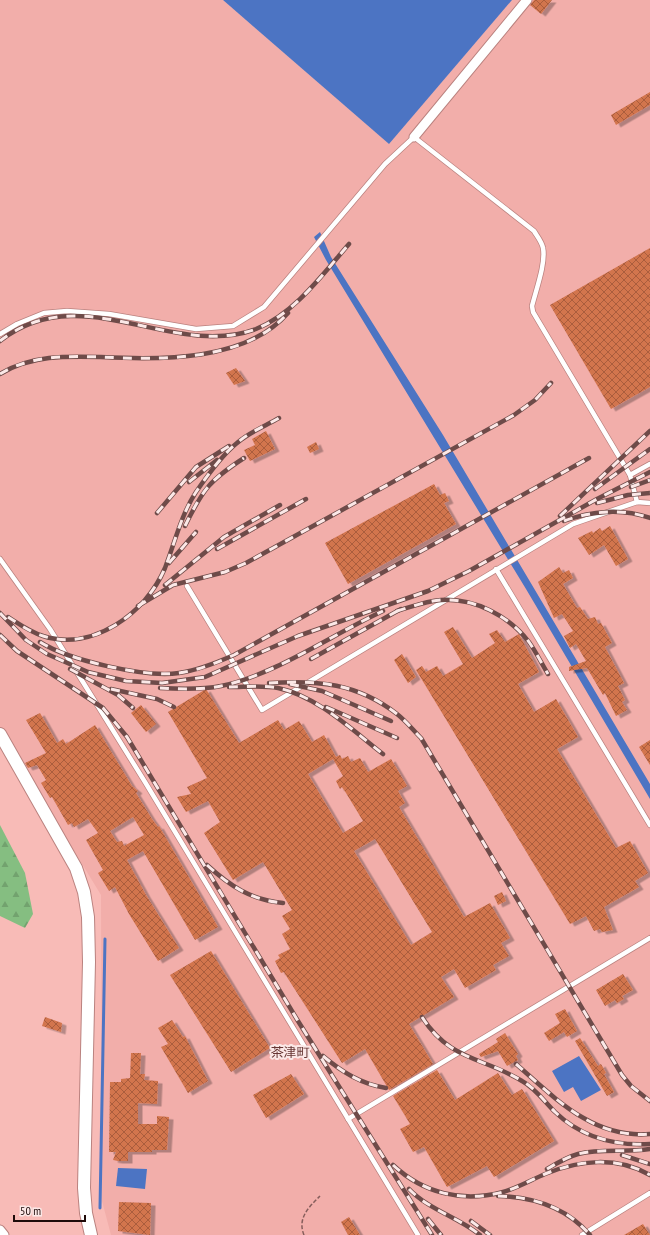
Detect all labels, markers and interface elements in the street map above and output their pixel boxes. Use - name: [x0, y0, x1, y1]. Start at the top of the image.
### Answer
- district label: 茶津町: [270, 1044, 310, 1061]
- scale bar: [14, 1197, 85, 1223]
- text: 50 m: [20, 1203, 41, 1218]

